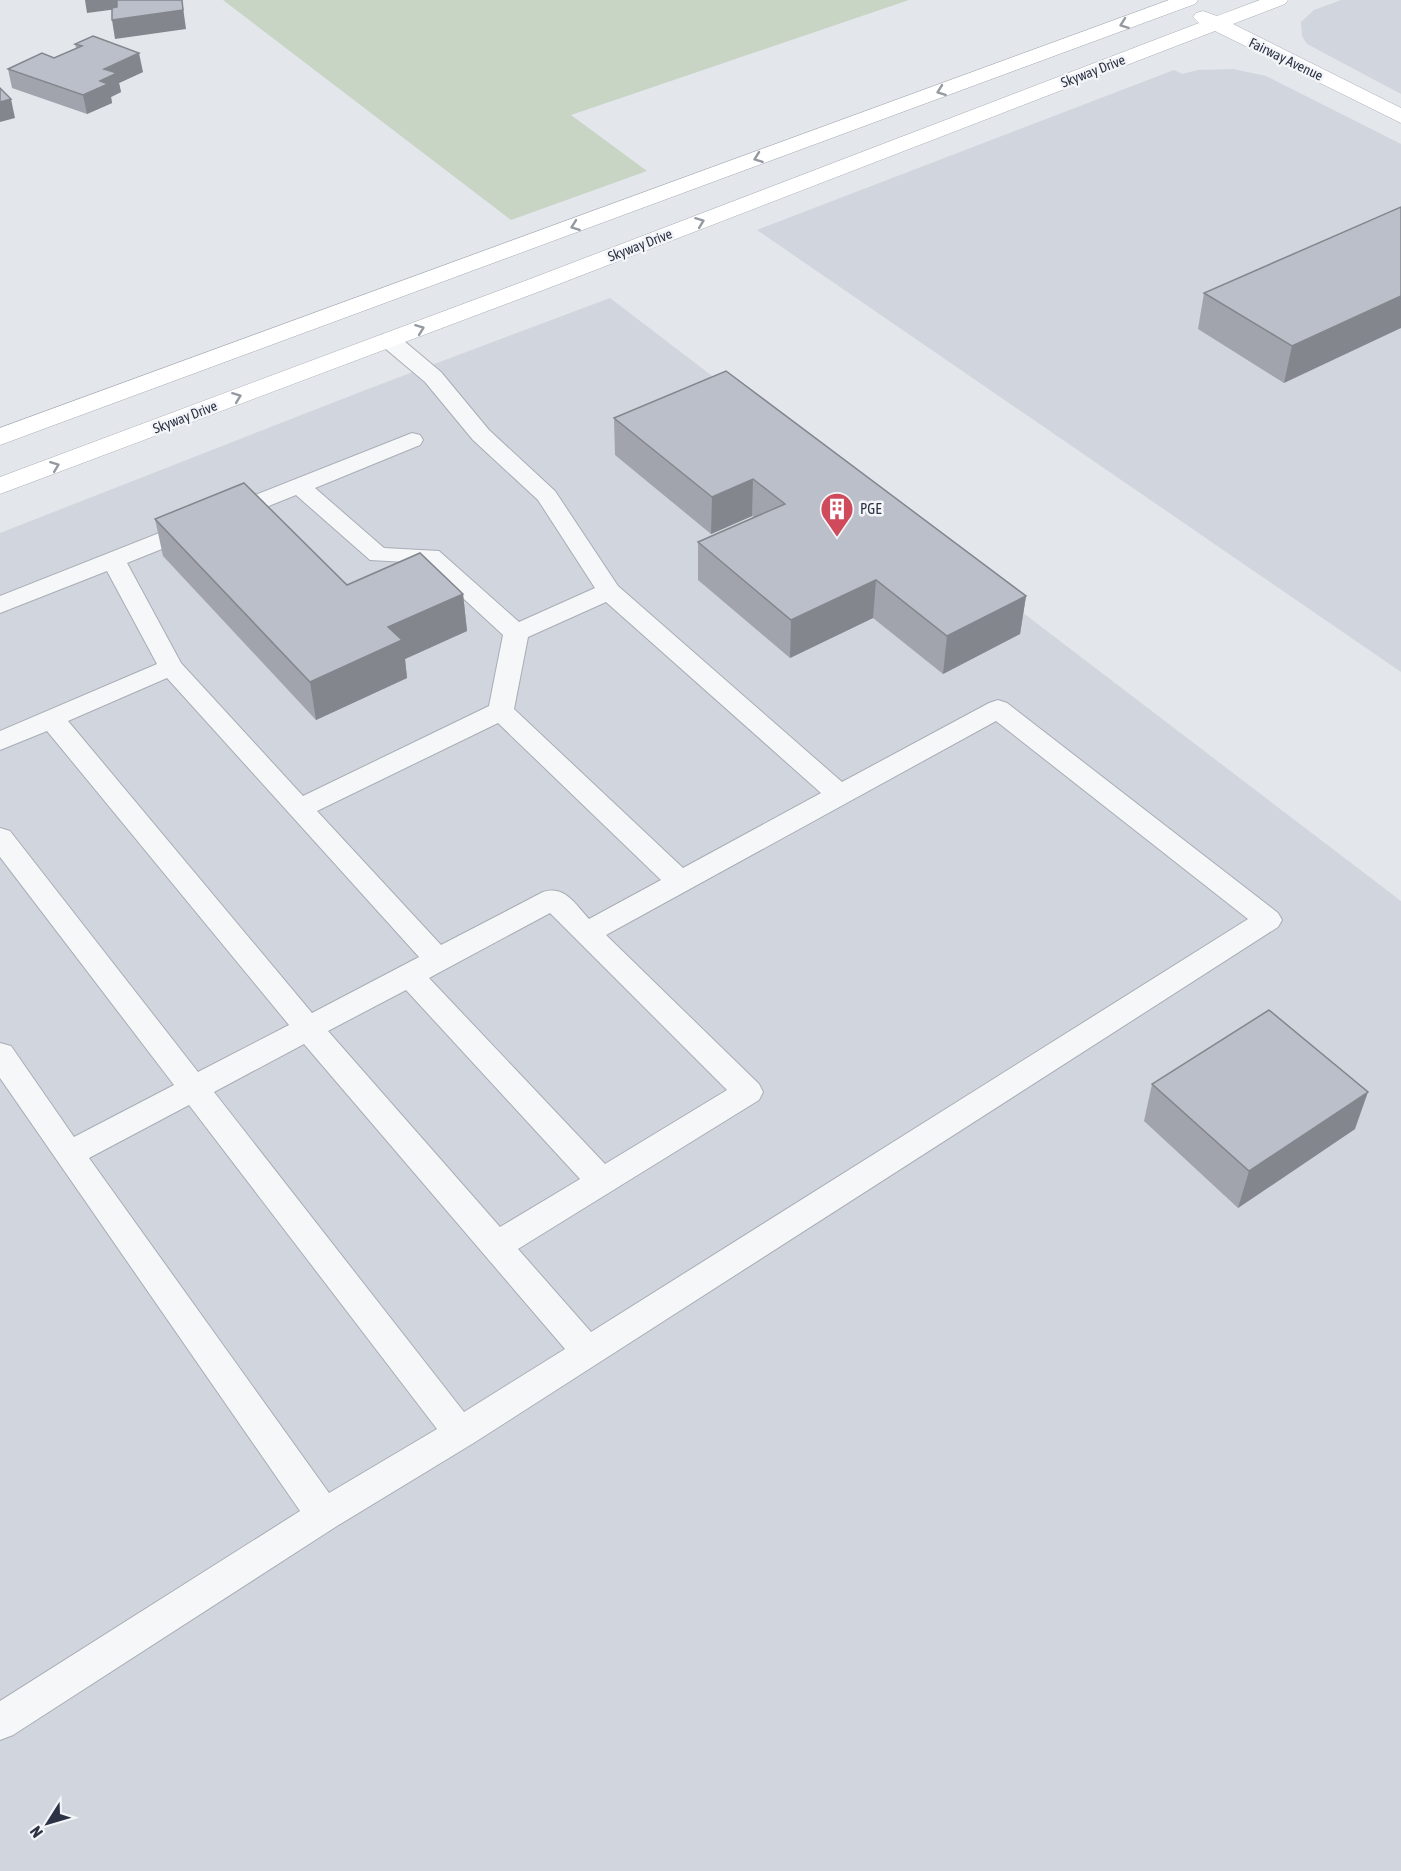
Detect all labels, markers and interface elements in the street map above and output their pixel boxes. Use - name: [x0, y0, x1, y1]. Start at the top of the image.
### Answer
- one-way arrow: [1119, 16, 1130, 29]
- street label: Fairway Avenue: [1246, 34, 1326, 84]
- street label: Skyway Drive: [1059, 51, 1127, 91]
- one-way arrow: [936, 84, 947, 96]
- one-way arrow: [753, 151, 764, 164]
- one-way arrow: [694, 217, 705, 229]
- one-way arrow: [570, 218, 581, 231]
- street label: Skyway Drive: [606, 225, 674, 265]
- one-way arrow: [414, 323, 425, 336]
- one-way arrow: [231, 392, 242, 405]
- street label: Skyway Drive: [151, 397, 219, 437]
- one-way arrow: [49, 461, 60, 473]
- building icon: PGE: [819, 491, 855, 538]
- place label: PGE: [860, 500, 882, 517]
- north arrow: [18, 1793, 78, 1853]
- text: N: [26, 1823, 46, 1841]

